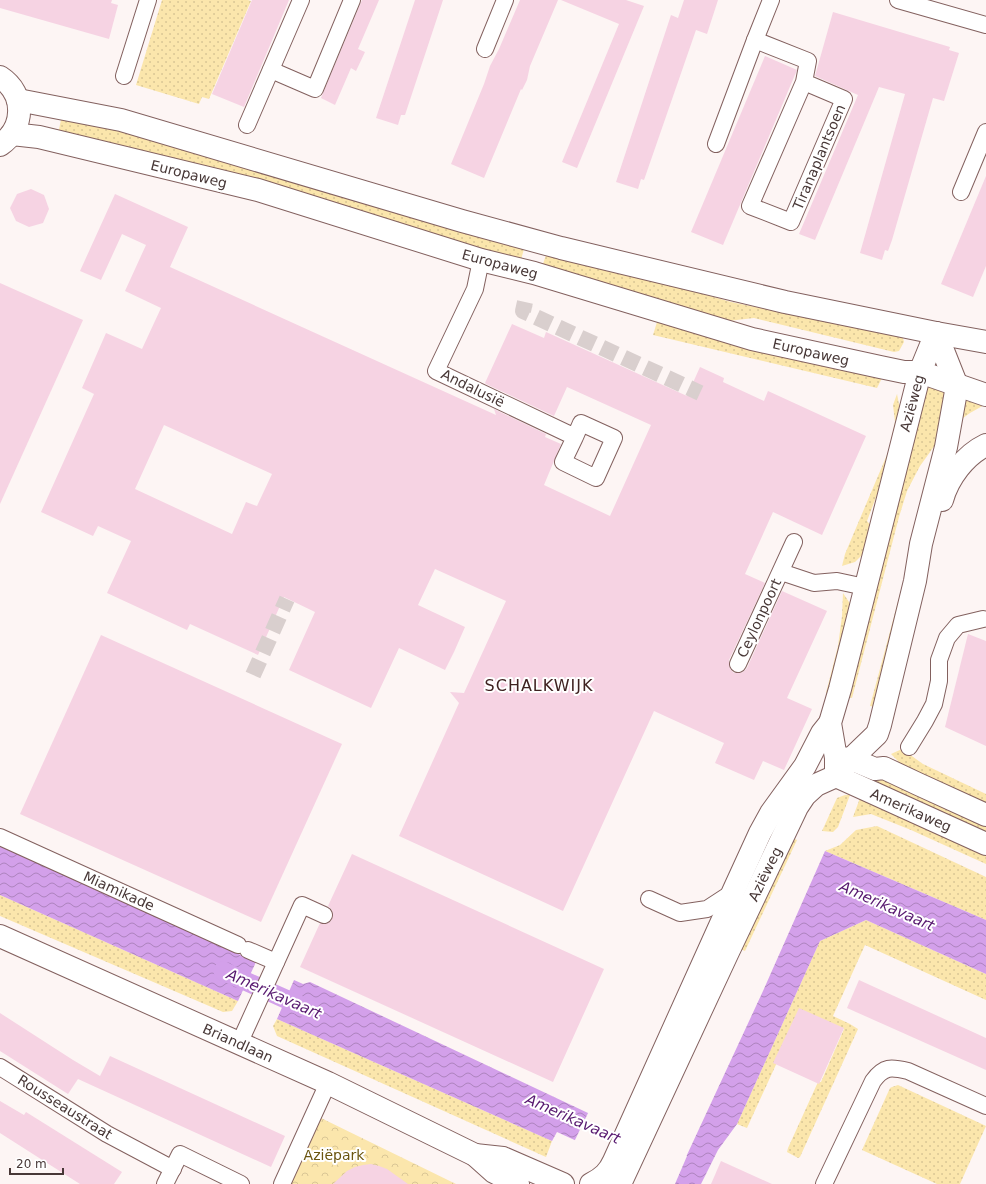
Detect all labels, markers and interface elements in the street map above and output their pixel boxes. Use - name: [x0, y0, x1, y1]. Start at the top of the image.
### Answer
- street label: Tiranaplantsoen: [789, 102, 848, 213]
- street label: Europaweg: [149, 157, 229, 191]
- street label: Europaweg: [460, 246, 540, 282]
- street label: Europaweg: [771, 335, 851, 369]
- street label: Andalusië: [439, 366, 507, 410]
- street label: Aziëweg: [897, 373, 927, 433]
- street label: Ceylonpoort: [734, 576, 784, 660]
- district label: SCHALKWIJK: [485, 676, 593, 695]
- street label: Amerikaweg: [868, 785, 954, 835]
- street label: Aziëweg: [745, 844, 785, 904]
- street label: Miamikade: [81, 868, 157, 914]
- water label: Amerikavaart: [836, 877, 938, 935]
- water label: Amerikavaart: [223, 965, 325, 1023]
- street label: Briandlaan: [200, 1020, 276, 1066]
- street label: Rousseaustraat: [15, 1071, 116, 1143]
- water label: Amerikavaart: [522, 1090, 624, 1148]
- park label: Aziëpark: [304, 1147, 365, 1163]
- scale bar: [10, 1150, 63, 1176]
- text: 20 m: [16, 1157, 47, 1171]

